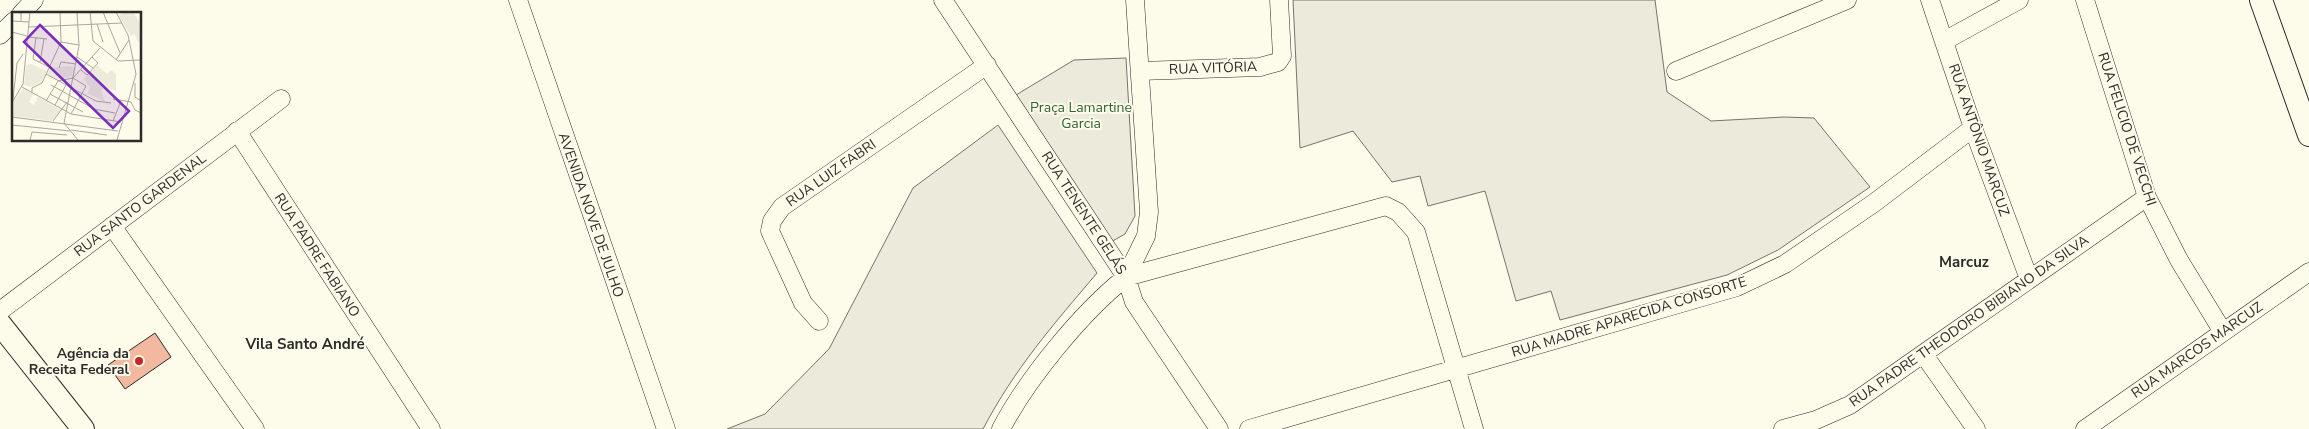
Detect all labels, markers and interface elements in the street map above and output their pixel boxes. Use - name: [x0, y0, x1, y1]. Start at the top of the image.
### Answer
- inset map: [12, 12, 141, 141]
- street label: RUA FELICIO DE VECCHI: [2093, 50, 2161, 208]
- street label: RUA VITÓRIA: [1169, 57, 1257, 79]
- street label: RUA ANTÔNIO MARCUZ: [1944, 61, 2014, 219]
- park label: Praça Lamartine Garcia: [1030, 98, 1132, 133]
- street label: AVENIDA NOVE DE JULHO: [554, 130, 628, 300]
- street label: RUA LUIZ FABRI: [782, 135, 880, 211]
- street label: RUA TENENTE GELÁS: [1037, 148, 1131, 279]
- street label: RUA SANTO GARDENAL: [70, 149, 210, 261]
- street label: RUA PADRE FABIANO: [270, 189, 364, 321]
- street label: RUA PADRE THEODORO BIBIANO DA SILVA: [1846, 231, 2092, 411]
- district label: Marcuz: [1939, 252, 1989, 272]
- street label: RUA MADRE APARECIDA CONSORTE: [1509, 272, 1749, 362]
- street label: RUA MARCOS MARCUZ: [2128, 297, 2266, 403]
- district label: Vila Santo André: [244, 334, 365, 354]
- place label: Agência da Receita Federal: [29, 344, 130, 379]
- marker: Agência da Receita Federal: [133, 355, 145, 367]

